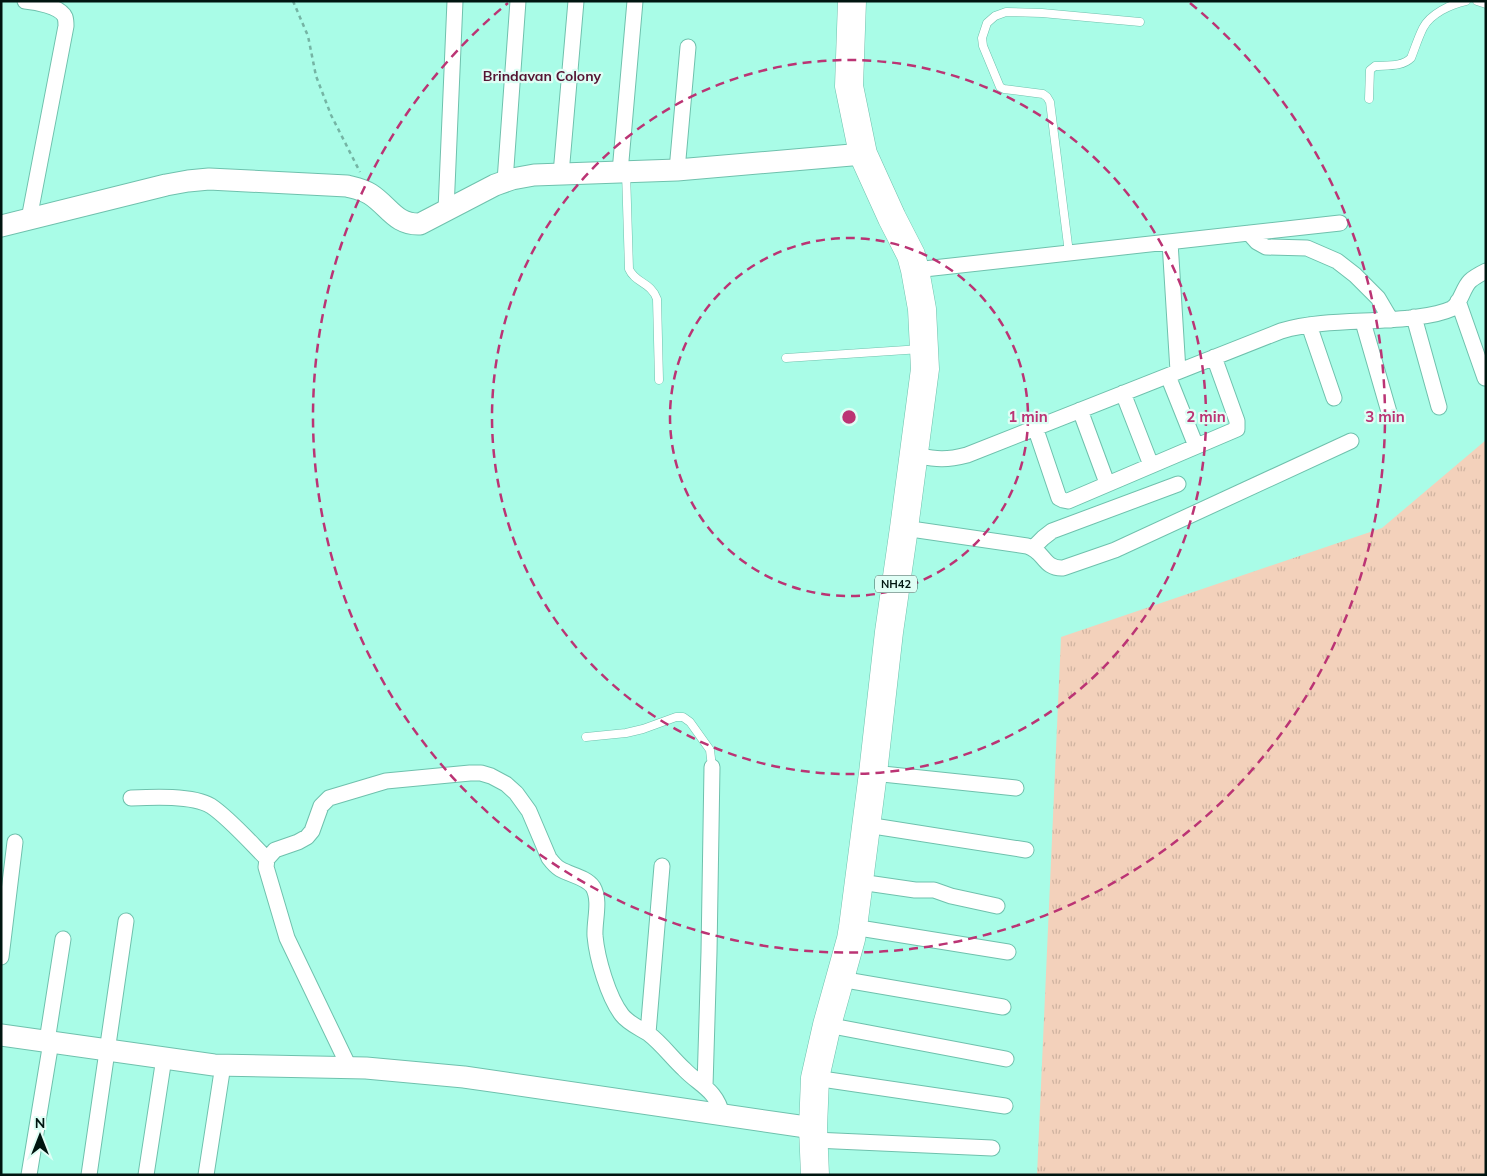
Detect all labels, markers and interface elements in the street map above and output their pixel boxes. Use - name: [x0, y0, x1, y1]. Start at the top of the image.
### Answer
- district label: Brindavan Colony: [483, 67, 602, 85]
- text: 1 min: [1008, 407, 1048, 426]
- text: 2 min: [1186, 407, 1226, 426]
- text: 3 min: [1365, 407, 1405, 426]
- centre of rings: [840, 408, 858, 426]
- road number: NH42: [875, 576, 917, 592]
- north arrow: [15, 1111, 65, 1161]
- text: N: [35, 1114, 45, 1132]

